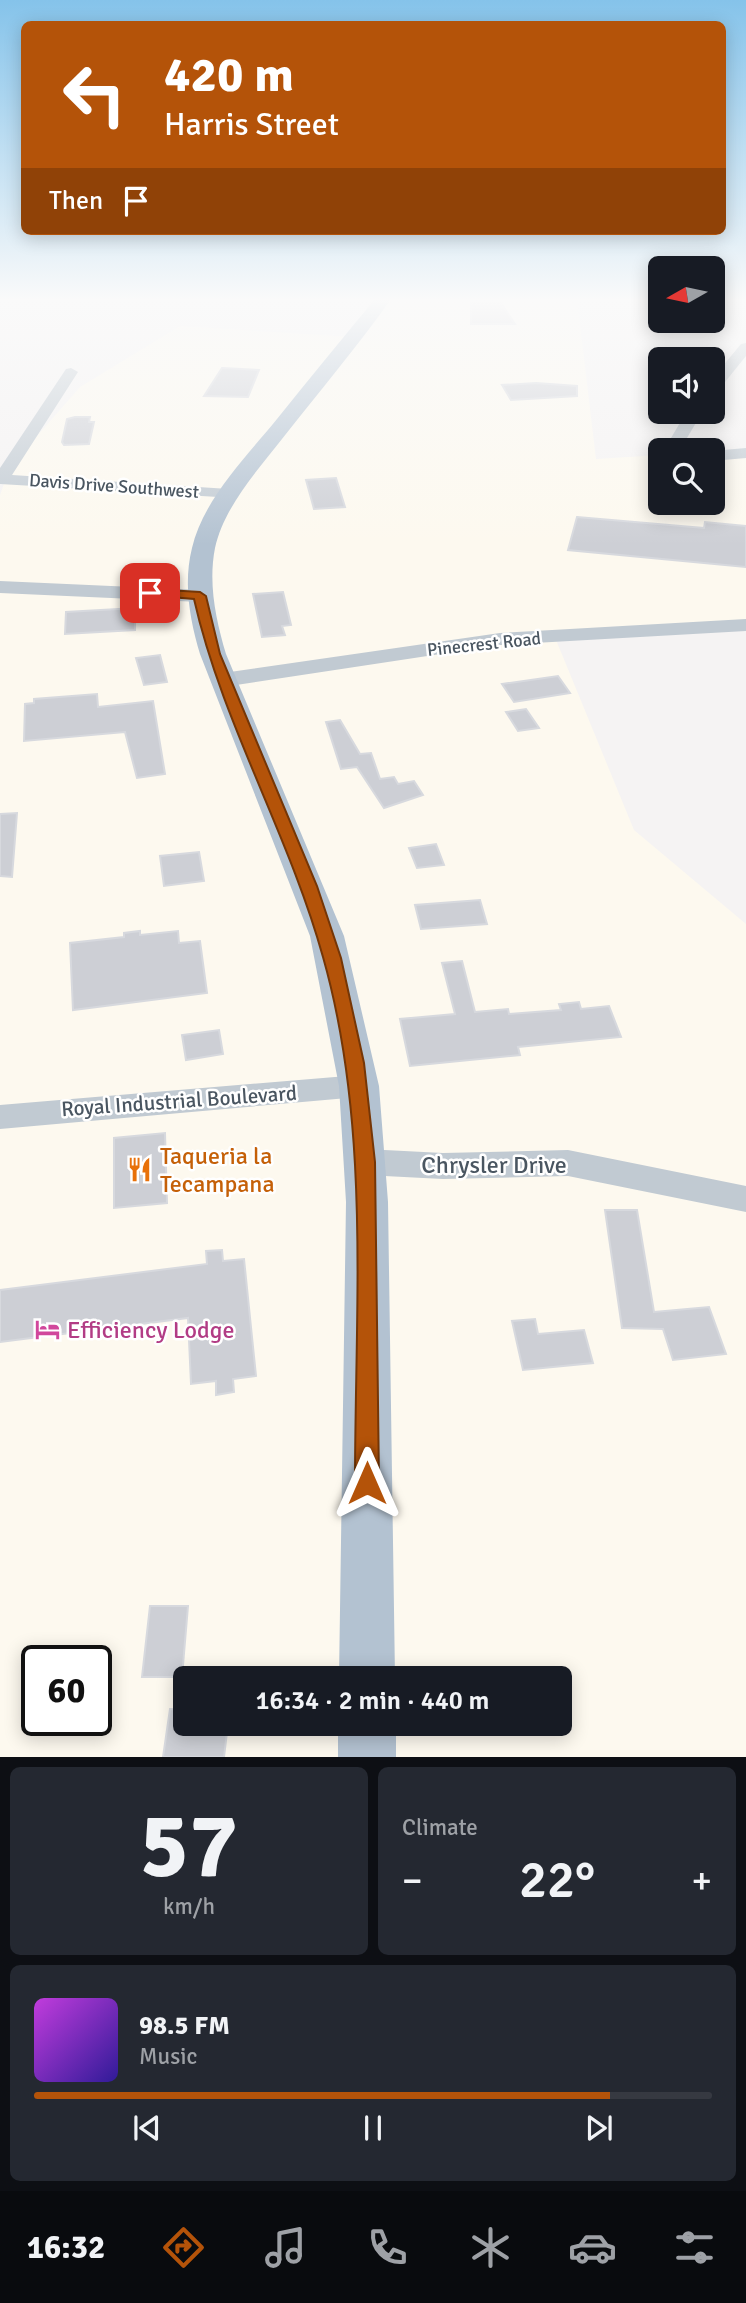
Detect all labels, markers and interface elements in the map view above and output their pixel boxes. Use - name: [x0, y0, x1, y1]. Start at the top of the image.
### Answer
- text: 420 m: [164, 45, 294, 105]
- icon: left: [49, 49, 140, 140]
- text: Harris Street: [164, 105, 339, 144]
- icon: arrive: [117, 182, 155, 220]
- text: Then: [49, 185, 103, 217]
- north arrow: [648, 256, 724, 332]
- map controls: [648, 256, 725, 515]
- button: sound: [648, 347, 725, 424]
- button: search: [648, 438, 725, 515]
- street label: Davis Drive Southwest: [28, 469, 200, 503]
- pin: [120, 563, 180, 623]
- icon: arrive: [131, 574, 169, 612]
- street label: Pinecrest Road: [426, 627, 542, 661]
- street label: Royal Industrial Boulevard: [60, 1080, 298, 1122]
- place label: Taqueria la Tecampana: [160, 1141, 275, 1199]
- street label: Chrysler Drive: [421, 1150, 567, 1180]
- restaurant icon: Taqueria la Tecampana: [126, 1156, 154, 1184]
- place label: Efficiency Lodge: [67, 1315, 235, 1345]
- hotel icon: Efficiency Lodge: [33, 1316, 61, 1344]
- position arrow: [330, 1446, 404, 1520]
- speed limit sign: 60: [21, 1645, 112, 1736]
- text: 16:34 · 2 min · 440 m: [256, 1685, 489, 1717]
- text: 57: [140, 1790, 238, 1903]
- text: Climate: [402, 1813, 478, 1842]
- text: 22°: [519, 1848, 595, 1912]
- text: −: [402, 1857, 423, 1904]
- text: +: [691, 1857, 712, 1904]
- text: km/h: [163, 1892, 215, 1921]
- text: 98.5 FM: [139, 2010, 230, 2042]
- text: Music: [139, 2042, 197, 2071]
- icon: previous: [128, 2109, 166, 2147]
- icon: pause: [354, 2109, 392, 2147]
- icon: next: [580, 2109, 618, 2147]
- icon: directions: [159, 2223, 208, 2272]
- icon: music: [261, 2223, 310, 2272]
- icon: phone: [363, 2223, 412, 2272]
- icon: climate: [466, 2223, 515, 2272]
- icon: car: [568, 2223, 617, 2272]
- icon: filters: [670, 2223, 719, 2272]
- text: 16:32: [27, 2228, 105, 2267]

